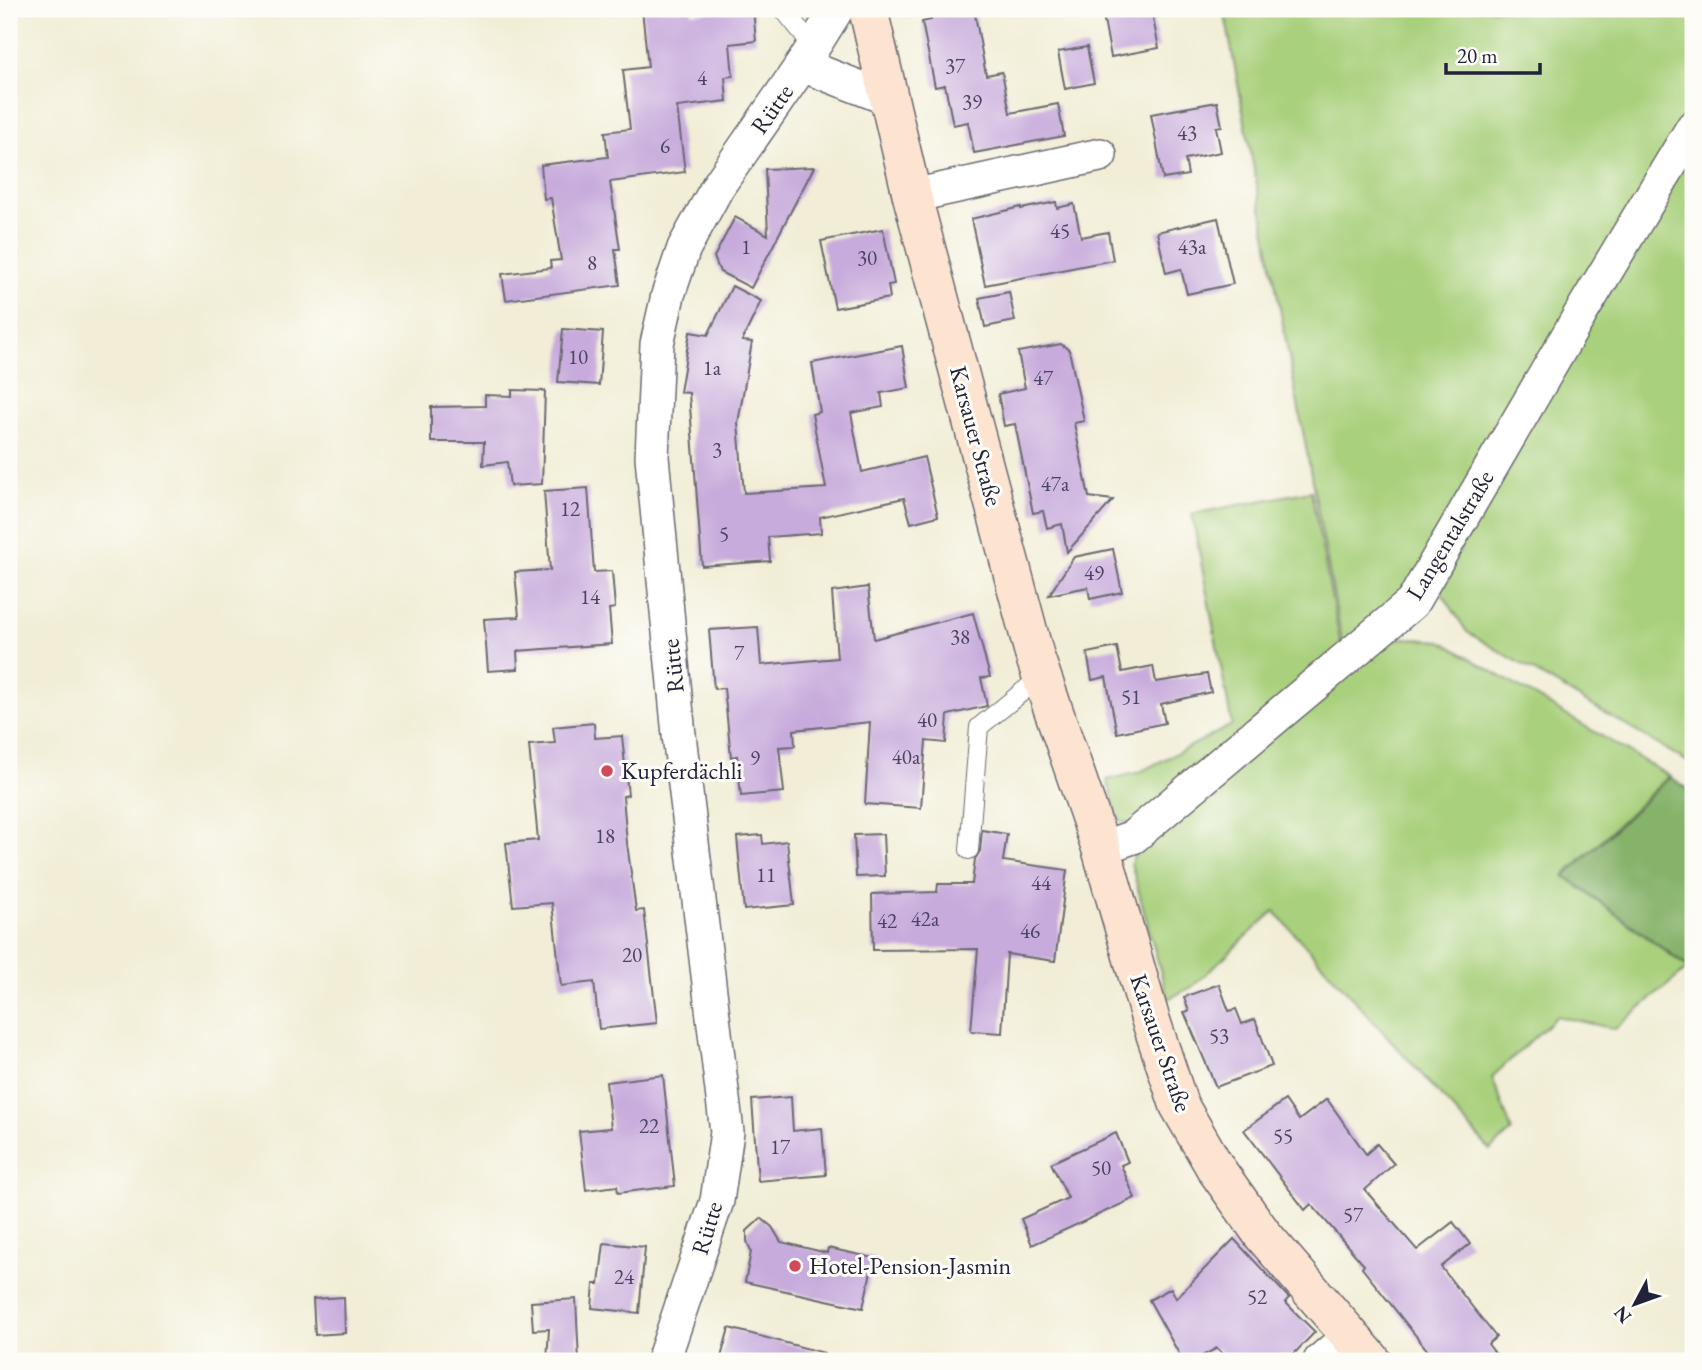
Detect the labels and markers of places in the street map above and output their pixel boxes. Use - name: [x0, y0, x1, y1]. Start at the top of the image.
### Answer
- place label: Kupferdächli: [621, 755, 742, 786]
- marker: Kupferdächli: [599, 763, 615, 779]
- place label: Hotel-Pension-Jasmin: [809, 1250, 1011, 1281]
- marker: Hotel-Pension-Jasmin: [787, 1258, 803, 1274]

